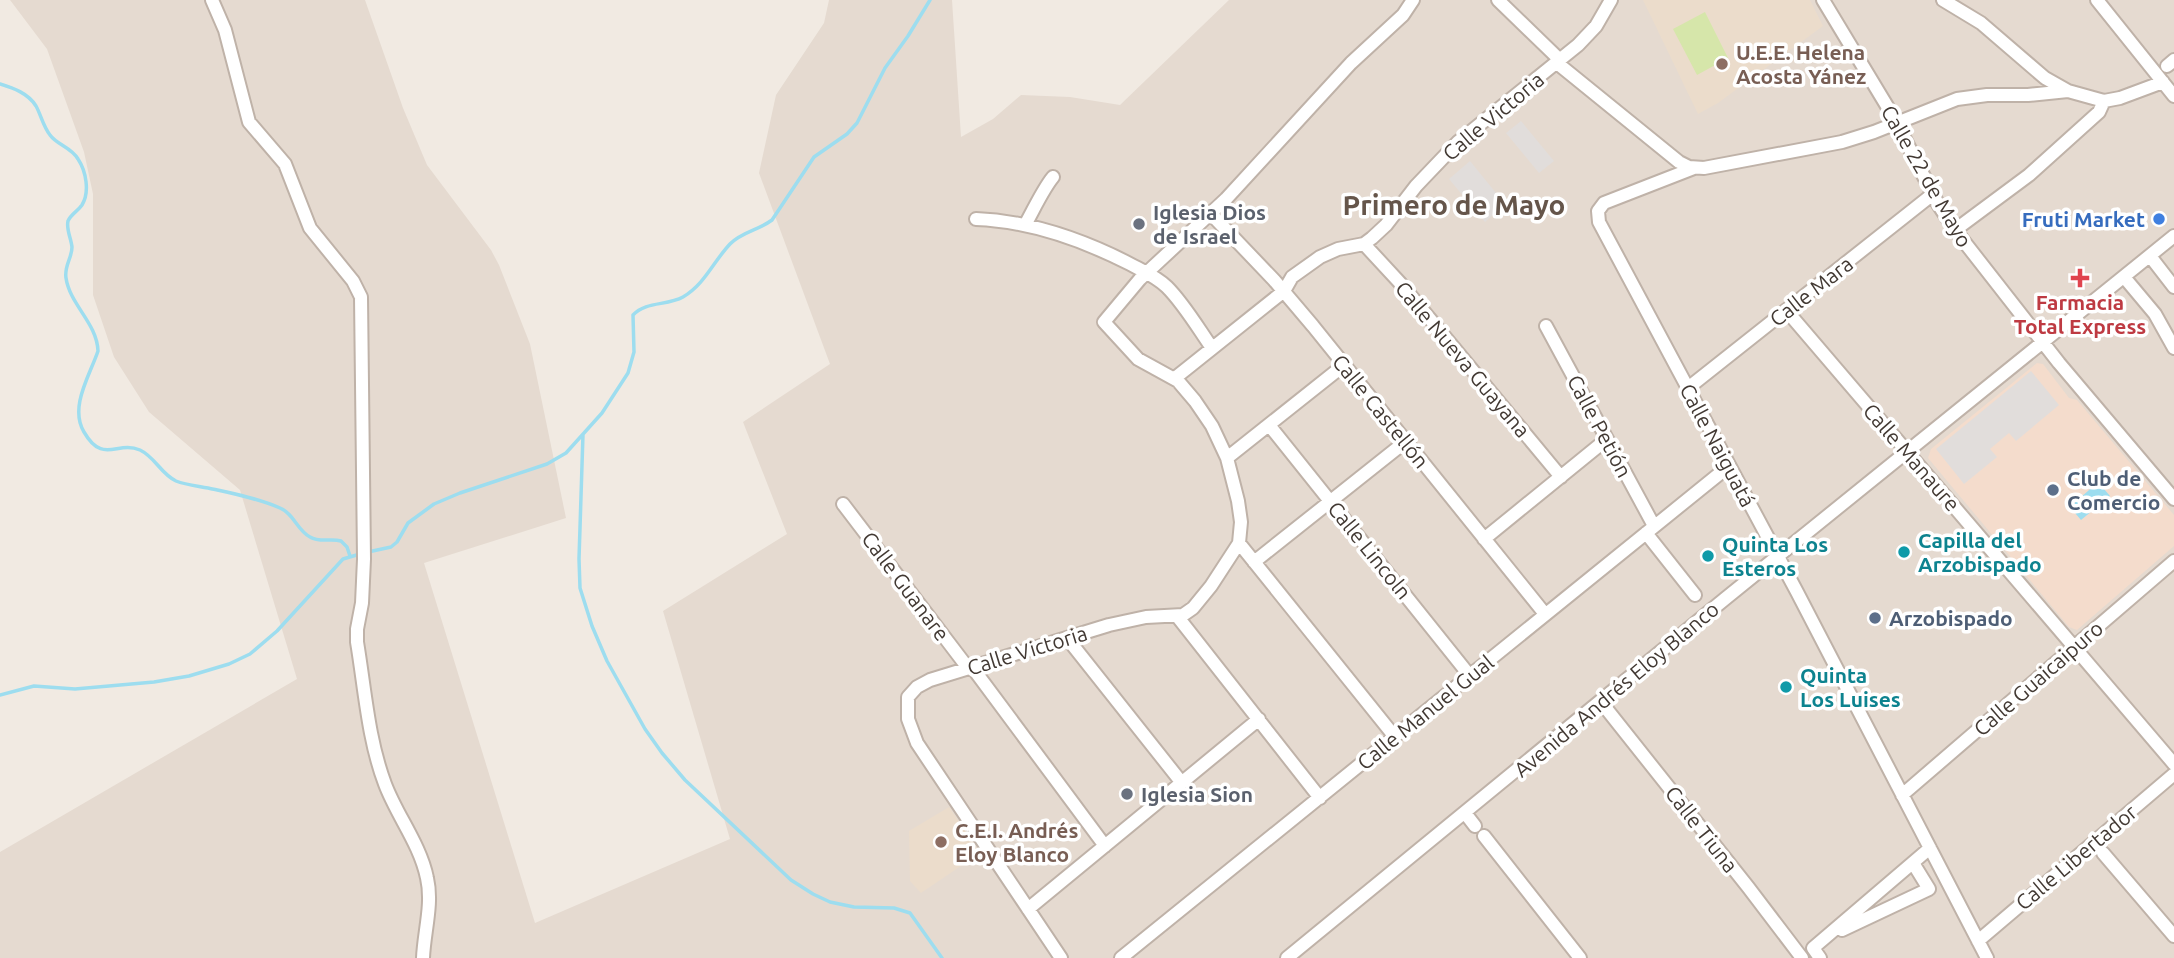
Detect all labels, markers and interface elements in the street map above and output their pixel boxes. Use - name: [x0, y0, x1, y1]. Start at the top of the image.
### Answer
- place label: U.E.E. Helena Acosta Yánez: [1736, 40, 1866, 88]
- marker: U.E.E. Helena Acosta Yánez: [1714, 56, 1730, 72]
- street label: Calle Victoria: [1438, 67, 1548, 165]
- street label: Calle 22 de Mayo: [1877, 101, 1977, 251]
- district label: Primero de Mayo: [1343, 189, 1565, 220]
- place label: Iglesia Dios de Israel: [1153, 200, 1266, 248]
- place label: Fruti Market: [2022, 207, 2145, 231]
- marker: Fruti Market: [2151, 211, 2167, 227]
- marker: Iglesia Dios de Israel: [1131, 216, 1147, 232]
- street label: Calle Mara: [1765, 251, 1857, 331]
- marker: Farmacia Total Express: [2072, 270, 2088, 286]
- street label: Calle Nueva Guayana: [1391, 276, 1535, 442]
- place label: Farmacia Total Express: [2014, 290, 2146, 338]
- street label: Calle Castellón: [1328, 349, 1434, 473]
- street label: Calle Petión: [1563, 371, 1637, 481]
- street label: Calle Naiguatá: [1676, 379, 1760, 511]
- street label: Calle Manaure: [1859, 398, 1965, 516]
- place label: Club de Comercio: [2067, 466, 2160, 514]
- marker: Club de Comercio: [2045, 482, 2061, 498]
- street label: Calle Lincoln: [1323, 496, 1417, 604]
- street label: Calle Guanare: [857, 527, 955, 645]
- place label: Capilla del Arzobispado: [1918, 528, 2042, 576]
- place label: Quinta Los Esteros: [1722, 532, 1828, 580]
- marker: Capilla del Arzobispado: [1896, 544, 1912, 560]
- marker: Quinta Los Esteros: [1700, 548, 1716, 564]
- street label: Avenida Andrés Eloy Blanco: [1509, 596, 1723, 782]
- place label: Arzobispado: [1889, 606, 2013, 630]
- marker: Arzobispado: [1867, 610, 1883, 626]
- street label: Calle Guaicaipuro: [1969, 615, 2107, 741]
- street label: Calle Victoria: [964, 620, 1090, 680]
- street label: Calle Manuel Gual: [1352, 650, 1498, 774]
- place label: Quinta Los Luises: [1800, 663, 1901, 711]
- marker: Quinta Los Luises: [1778, 679, 1794, 695]
- street label: Calle Tiuna: [1661, 781, 1743, 877]
- place label: Iglesia Sion: [1141, 782, 1253, 806]
- marker: Iglesia Sion: [1119, 786, 1135, 802]
- street label: Calle Libertador: [2011, 799, 2141, 914]
- place label: C.E.I. Andrés Eloy Blanco: [955, 818, 1078, 866]
- marker: C.E.I. Andrés Eloy Blanco: [933, 834, 949, 850]

